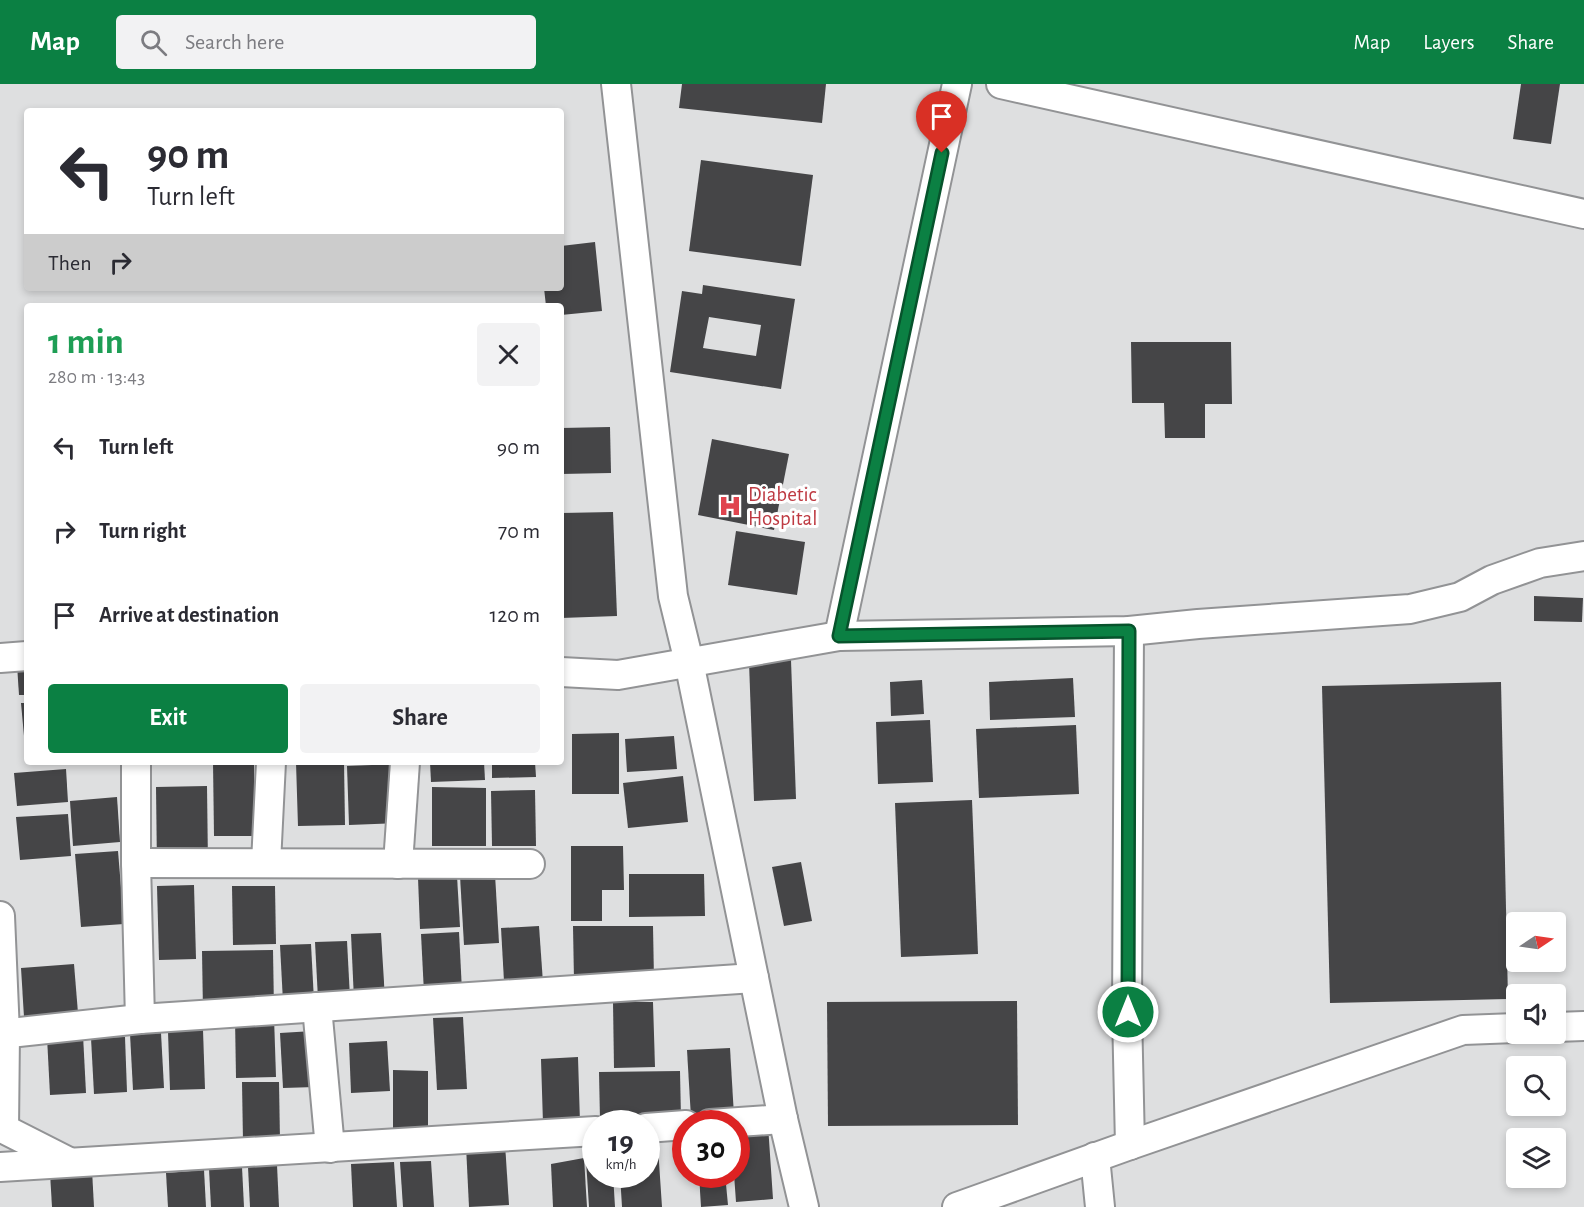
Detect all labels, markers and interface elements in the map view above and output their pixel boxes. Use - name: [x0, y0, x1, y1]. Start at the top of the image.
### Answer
- search box: [116, 15, 536, 69]
- icon: search: [137, 26, 170, 59]
- text: Map: [30, 28, 80, 56]
- text: Search here: [185, 31, 284, 53]
- text: Map: [1354, 32, 1390, 53]
- text: Layers: [1423, 32, 1474, 53]
- text: Share: [1507, 32, 1554, 53]
- pin: [916, 91, 967, 153]
- icon: arrive: [925, 100, 958, 133]
- icon: left: [48, 132, 126, 210]
- text: 90 m: [147, 134, 229, 176]
- text: Turn left: [147, 183, 235, 210]
- icon: right: [104, 246, 137, 279]
- text: Then: [48, 252, 92, 274]
- button: close: [477, 323, 540, 386]
- text: 1 min: [48, 324, 124, 360]
- text: 280 m · 13:43: [48, 367, 145, 387]
- icon: left: [48, 431, 81, 464]
- text: Turn left: [99, 436, 173, 458]
- text: 90 m: [497, 436, 540, 458]
- place label: Diabetic Hospital: [748, 484, 817, 529]
- hospital icon: Diabetic Hospital: [717, 493, 743, 519]
- icon: right: [48, 515, 81, 548]
- text: Turn right: [99, 520, 186, 542]
- text: 70 m: [498, 520, 540, 542]
- icon: arrive: [48, 599, 81, 632]
- text: Arrive at destination: [99, 604, 279, 626]
- text: 120 m: [490, 604, 540, 626]
- button: Exit: [48, 684, 288, 753]
- button: Share: [300, 684, 540, 753]
- north arrow: [1506, 912, 1566, 972]
- map controls: [1506, 912, 1566, 1188]
- position arrow: [1096, 980, 1160, 1044]
- button: sound: [1506, 984, 1566, 1044]
- button: search: [1506, 1056, 1566, 1116]
- speed limit sign: 30: [672, 1110, 750, 1188]
- text: 19: [608, 1127, 634, 1157]
- button: layers: [1506, 1128, 1566, 1188]
- text: km/h: [606, 1157, 636, 1172]

